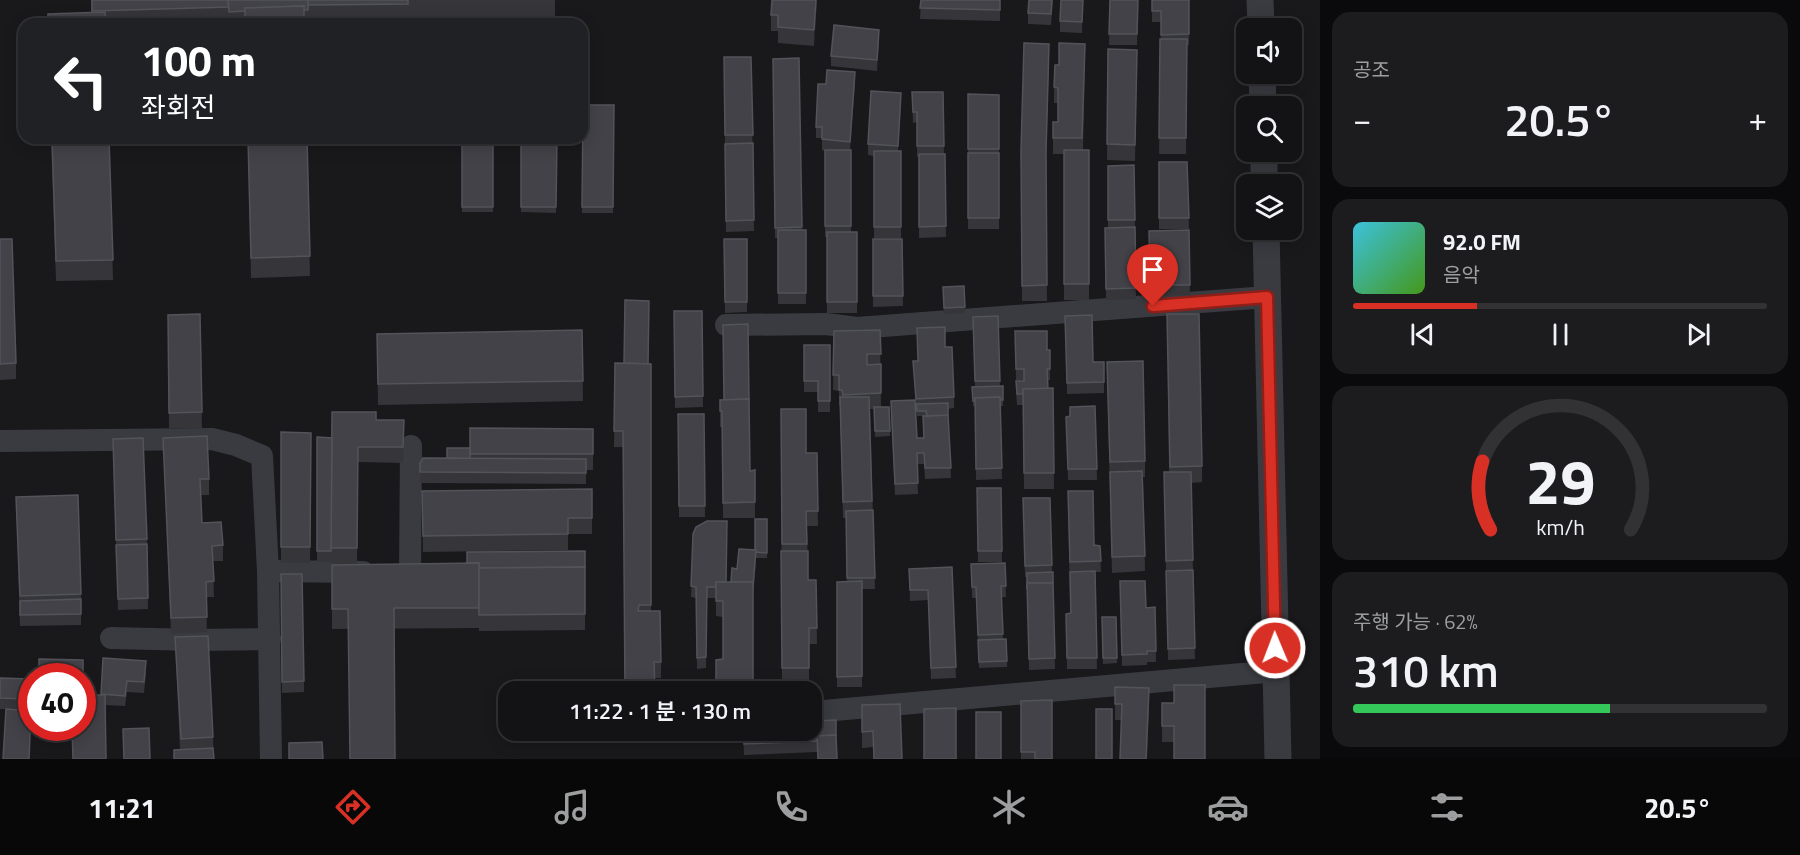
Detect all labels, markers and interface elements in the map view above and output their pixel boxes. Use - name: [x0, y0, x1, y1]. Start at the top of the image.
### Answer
- map controls: [1236, 18, 1302, 240]
- button: sound: [1236, 18, 1302, 84]
- text: 100 m: [141, 28, 256, 92]
- icon: left: [42, 42, 120, 120]
- text: 공조: [1353, 54, 1390, 85]
- text: 20.5°: [1504, 85, 1616, 153]
- text: 좌회전: [141, 86, 216, 127]
- text: −: [1353, 94, 1371, 144]
- text: +: [1749, 94, 1767, 144]
- button: search: [1236, 96, 1302, 162]
- button: layers: [1236, 174, 1302, 240]
- text: 92.0 FM: [1443, 225, 1521, 259]
- pin: [1127, 244, 1178, 306]
- icon: arrive: [1136, 253, 1169, 286]
- text: 음악: [1443, 259, 1480, 290]
- icon: previous: [1406, 318, 1439, 351]
- icon: pause: [1544, 318, 1577, 351]
- icon: next: [1682, 318, 1715, 351]
- text: 29: [1525, 433, 1595, 528]
- text: km/h: [1536, 511, 1584, 543]
- text: 주행 가능 · 62%: [1353, 606, 1478, 637]
- position arrow: [1243, 616, 1307, 680]
- text: 310 km: [1353, 636, 1499, 704]
- speed limit sign: 40: [18, 663, 96, 741]
- text: 11:22 · 1 분 · 130 m: [569, 694, 751, 728]
- icon: directions: [332, 786, 374, 828]
- icon: music: [551, 786, 593, 828]
- icon: phone: [770, 786, 812, 828]
- icon: climate: [988, 786, 1030, 828]
- icon: car: [1207, 786, 1249, 828]
- icon: filters: [1426, 786, 1468, 828]
- text: 11:21: [88, 787, 156, 828]
- text: 20.5°: [1644, 787, 1712, 828]

